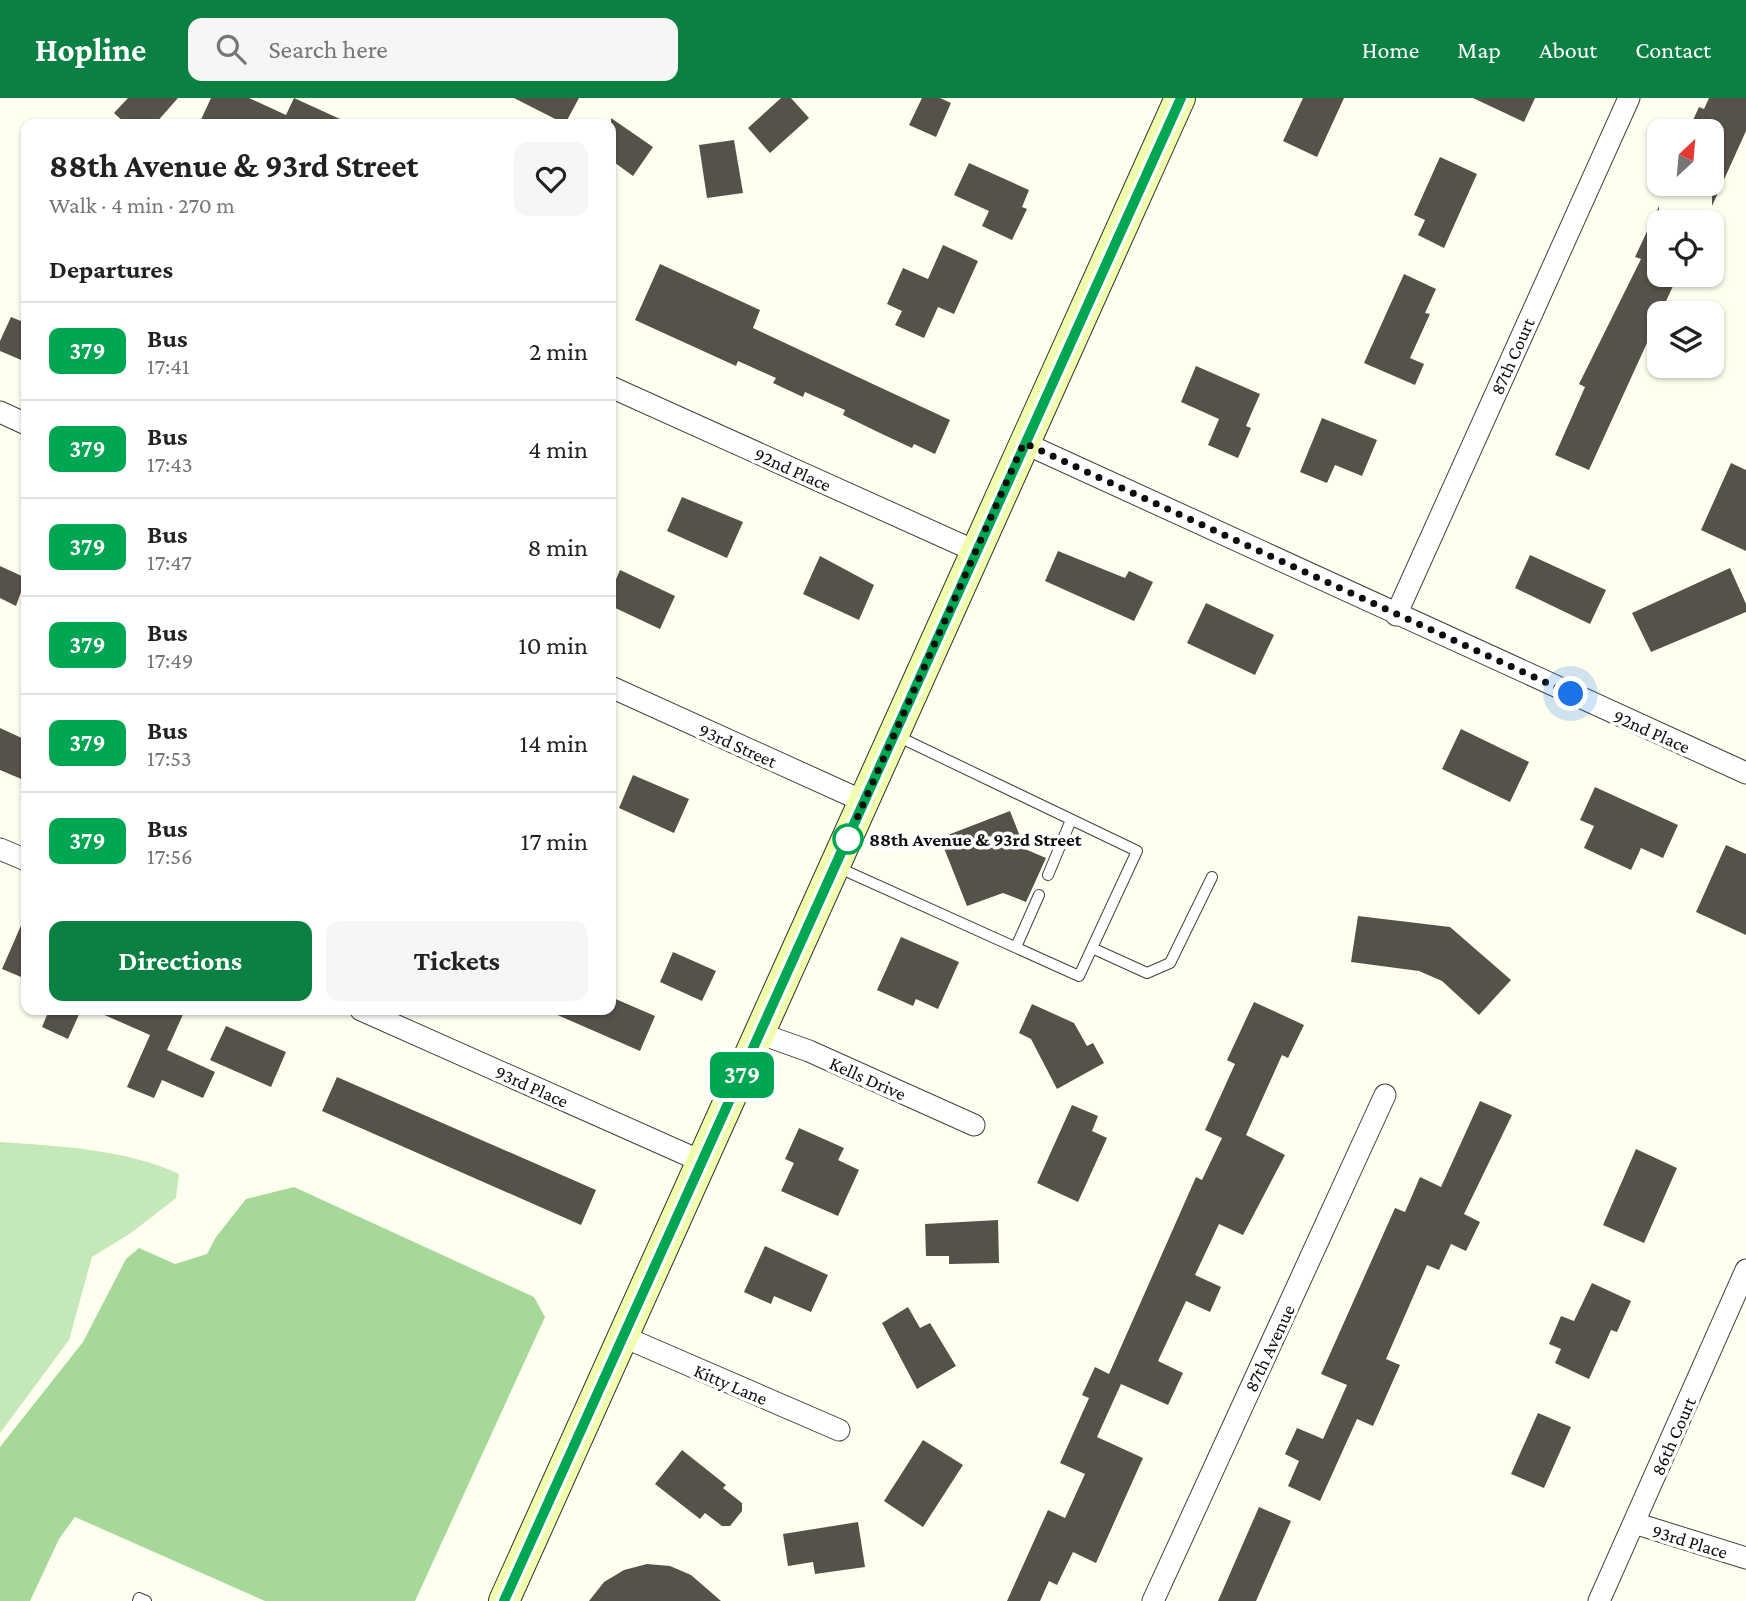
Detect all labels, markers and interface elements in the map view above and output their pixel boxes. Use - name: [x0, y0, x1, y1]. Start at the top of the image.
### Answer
- search box: [188, 18, 678, 81]
- icon: search: [212, 30, 250, 68]
- text: Hopline: [35, 31, 146, 68]
- text: Search here: [268, 35, 388, 64]
- text: Home: [1362, 36, 1419, 63]
- text: Map: [1457, 36, 1501, 63]
- text: About: [1539, 36, 1597, 63]
- text: Contact: [1635, 36, 1711, 63]
- north arrow: [1647, 119, 1724, 196]
- map controls: [1647, 119, 1724, 378]
- button: heart: [514, 142, 588, 216]
- text: 88th Avenue & 93rd Street: [49, 147, 418, 184]
- text: Walk · 4 min · 270 m: [49, 192, 235, 218]
- button: locate: [1647, 210, 1724, 287]
- text: Departures: [49, 255, 173, 284]
- button: layers: [1647, 301, 1724, 378]
- street label: 87th Court: [1486, 314, 1539, 398]
- text: Bus: [147, 324, 188, 353]
- text: 379: [69, 337, 106, 364]
- text: 2 min: [529, 337, 588, 366]
- text: 17:41: [147, 353, 190, 379]
- text: Bus: [147, 422, 188, 451]
- text: 379: [69, 435, 106, 462]
- text: 4 min: [528, 435, 588, 464]
- street label: 92nd Place: [751, 443, 834, 496]
- text: 17:43: [147, 451, 193, 477]
- text: Bus: [147, 520, 188, 549]
- text: 379: [69, 533, 106, 560]
- text: 8 min: [527, 533, 588, 562]
- text: 17:47: [147, 549, 192, 575]
- text: Bus: [147, 618, 188, 647]
- text: 379: [69, 631, 106, 658]
- text: 10 min: [518, 631, 588, 660]
- text: 17:49: [147, 647, 193, 673]
- your location: [1553, 676, 1588, 711]
- street label: 92nd Place: [1610, 705, 1693, 758]
- text: Bus: [147, 716, 188, 745]
- street label: 93rd Street: [696, 719, 781, 772]
- text: 379: [69, 729, 106, 756]
- text: 14 min: [520, 729, 588, 758]
- text: 17:53: [147, 745, 192, 771]
- text: Bus: [147, 814, 188, 843]
- marker: 88th Avenue & 93rd Street: [833, 824, 863, 854]
- text: 379: [69, 827, 106, 854]
- text: 17 min: [521, 827, 588, 856]
- place label: 88th Avenue & 93rd Street: [869, 829, 1082, 850]
- text: 17:56: [147, 843, 193, 869]
- button: Directions: [49, 921, 312, 1001]
- button: Tickets: [326, 921, 588, 1001]
- line badge: 379: [702, 1052, 782, 1098]
- street label: Kells Drive: [826, 1052, 909, 1105]
- street label: 93rd Place: [492, 1061, 572, 1112]
- text: 379: [724, 1061, 760, 1088]
- street label: 87th Avenue: [1240, 1301, 1299, 1395]
- street label: Kitty Lane: [691, 1360, 771, 1409]
- street label: 86th Court: [1647, 1393, 1700, 1479]
- street label: 93rd Place: [1650, 1520, 1730, 1563]

